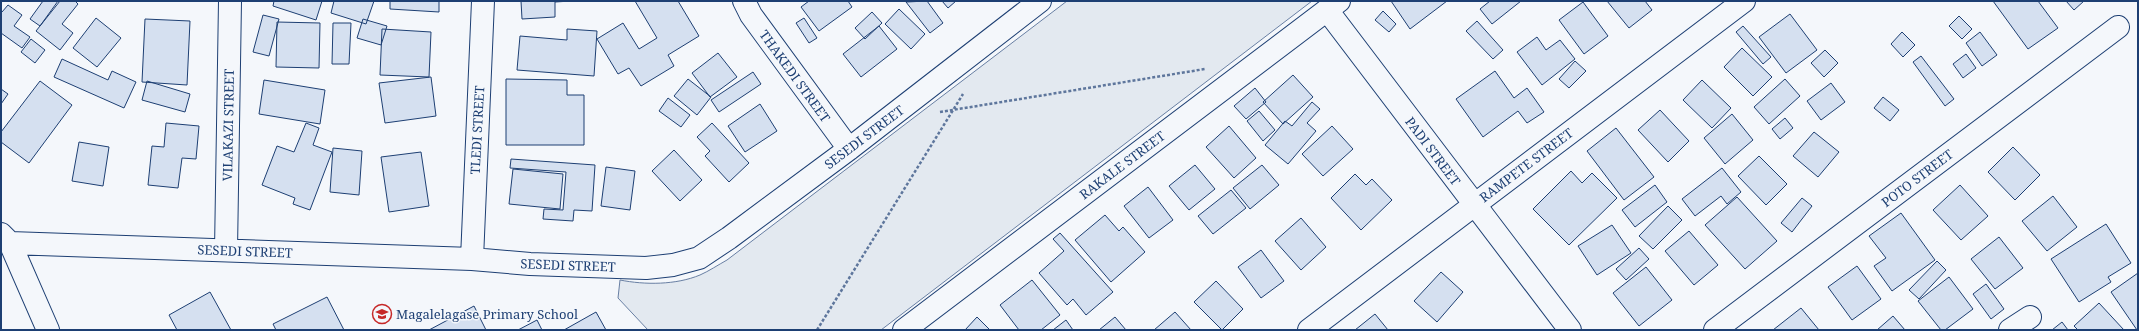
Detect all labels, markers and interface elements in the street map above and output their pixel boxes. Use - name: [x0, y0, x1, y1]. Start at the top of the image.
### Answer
- street label: THAKEDI STREET: [755, 26, 835, 126]
- street label: VILAKAZI STREET: [218, 69, 238, 181]
- street label: TLEDI STREET: [466, 85, 488, 175]
- street label: SESEDI STREET: [820, 101, 908, 173]
- street label: PADI STREET: [1401, 113, 1465, 189]
- street label: RAMPETE STREET: [1476, 124, 1576, 206]
- street label: RAKALE STREET: [1075, 127, 1169, 203]
- street label: POTO STREET: [1877, 145, 1957, 211]
- street label: SESEDI STREET: [197, 240, 293, 262]
- street label: SESEDI STREET: [520, 254, 616, 276]
- school or university icon: Magalelagase Primary School: [371, 303, 393, 325]
- place label: Magalelagase Primary School: [396, 305, 578, 323]

